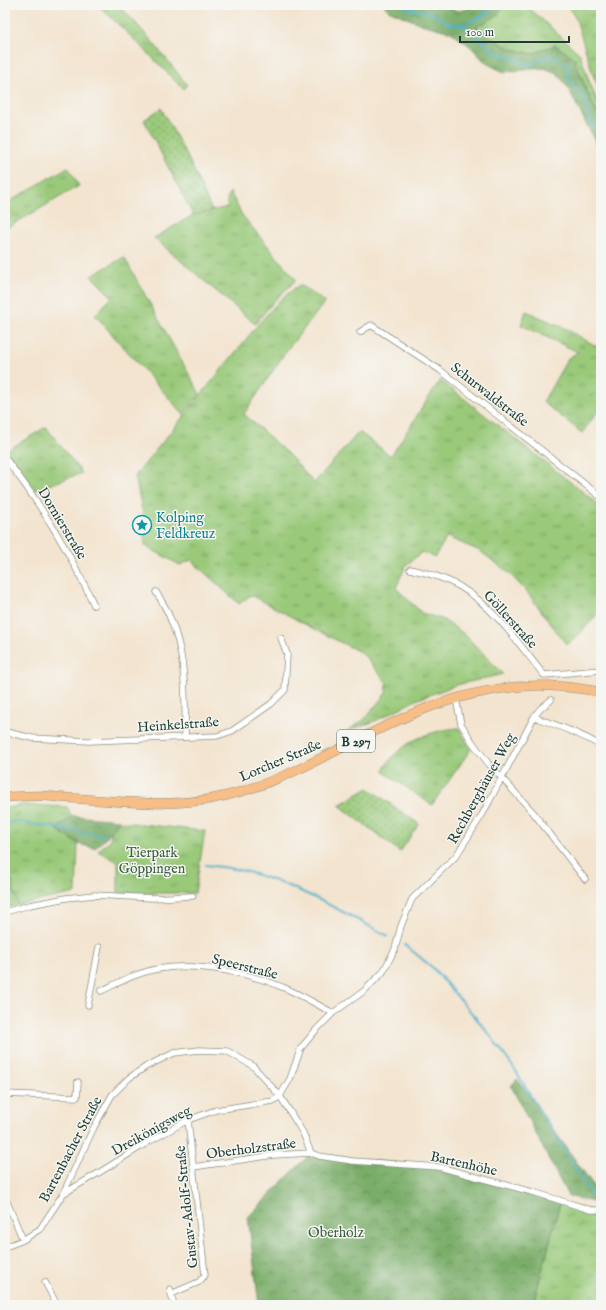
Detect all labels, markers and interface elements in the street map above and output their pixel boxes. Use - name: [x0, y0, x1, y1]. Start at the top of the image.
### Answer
- scale bar: [460, 18, 569, 44]
- text: 100 m: [466, 25, 494, 40]
- street label: Schurwaldstraße: [447, 359, 532, 431]
- street label: Dornierstraße: [34, 484, 91, 563]
- place label: Kolping Feldkreuz: [156, 509, 216, 543]
- place icon: Kolping Feldkreuz: [131, 514, 153, 536]
- street label: Göllerstraße: [479, 587, 542, 653]
- street label: Heinkelstraße: [137, 713, 220, 737]
- road number: B 297: [337, 730, 375, 752]
- street label: Rechberghäuser Weg: [444, 730, 520, 847]
- street label: Lorcher Straße: [237, 735, 325, 786]
- park label: Tierpark Göppingen: [119, 844, 186, 878]
- street label: Speerstraße: [210, 950, 280, 984]
- street label: Bartenbacher Straße: [35, 1093, 107, 1206]
- street label: Dreikönigsweg: [109, 1101, 195, 1160]
- street label: Oberholzstraße: [205, 1134, 298, 1163]
- street label: Gustav-Adolf-Straße: [172, 1144, 202, 1269]
- street label: Bartenhöhe: [429, 1148, 499, 1181]
- park label: Oberholz: [308, 1224, 364, 1242]

